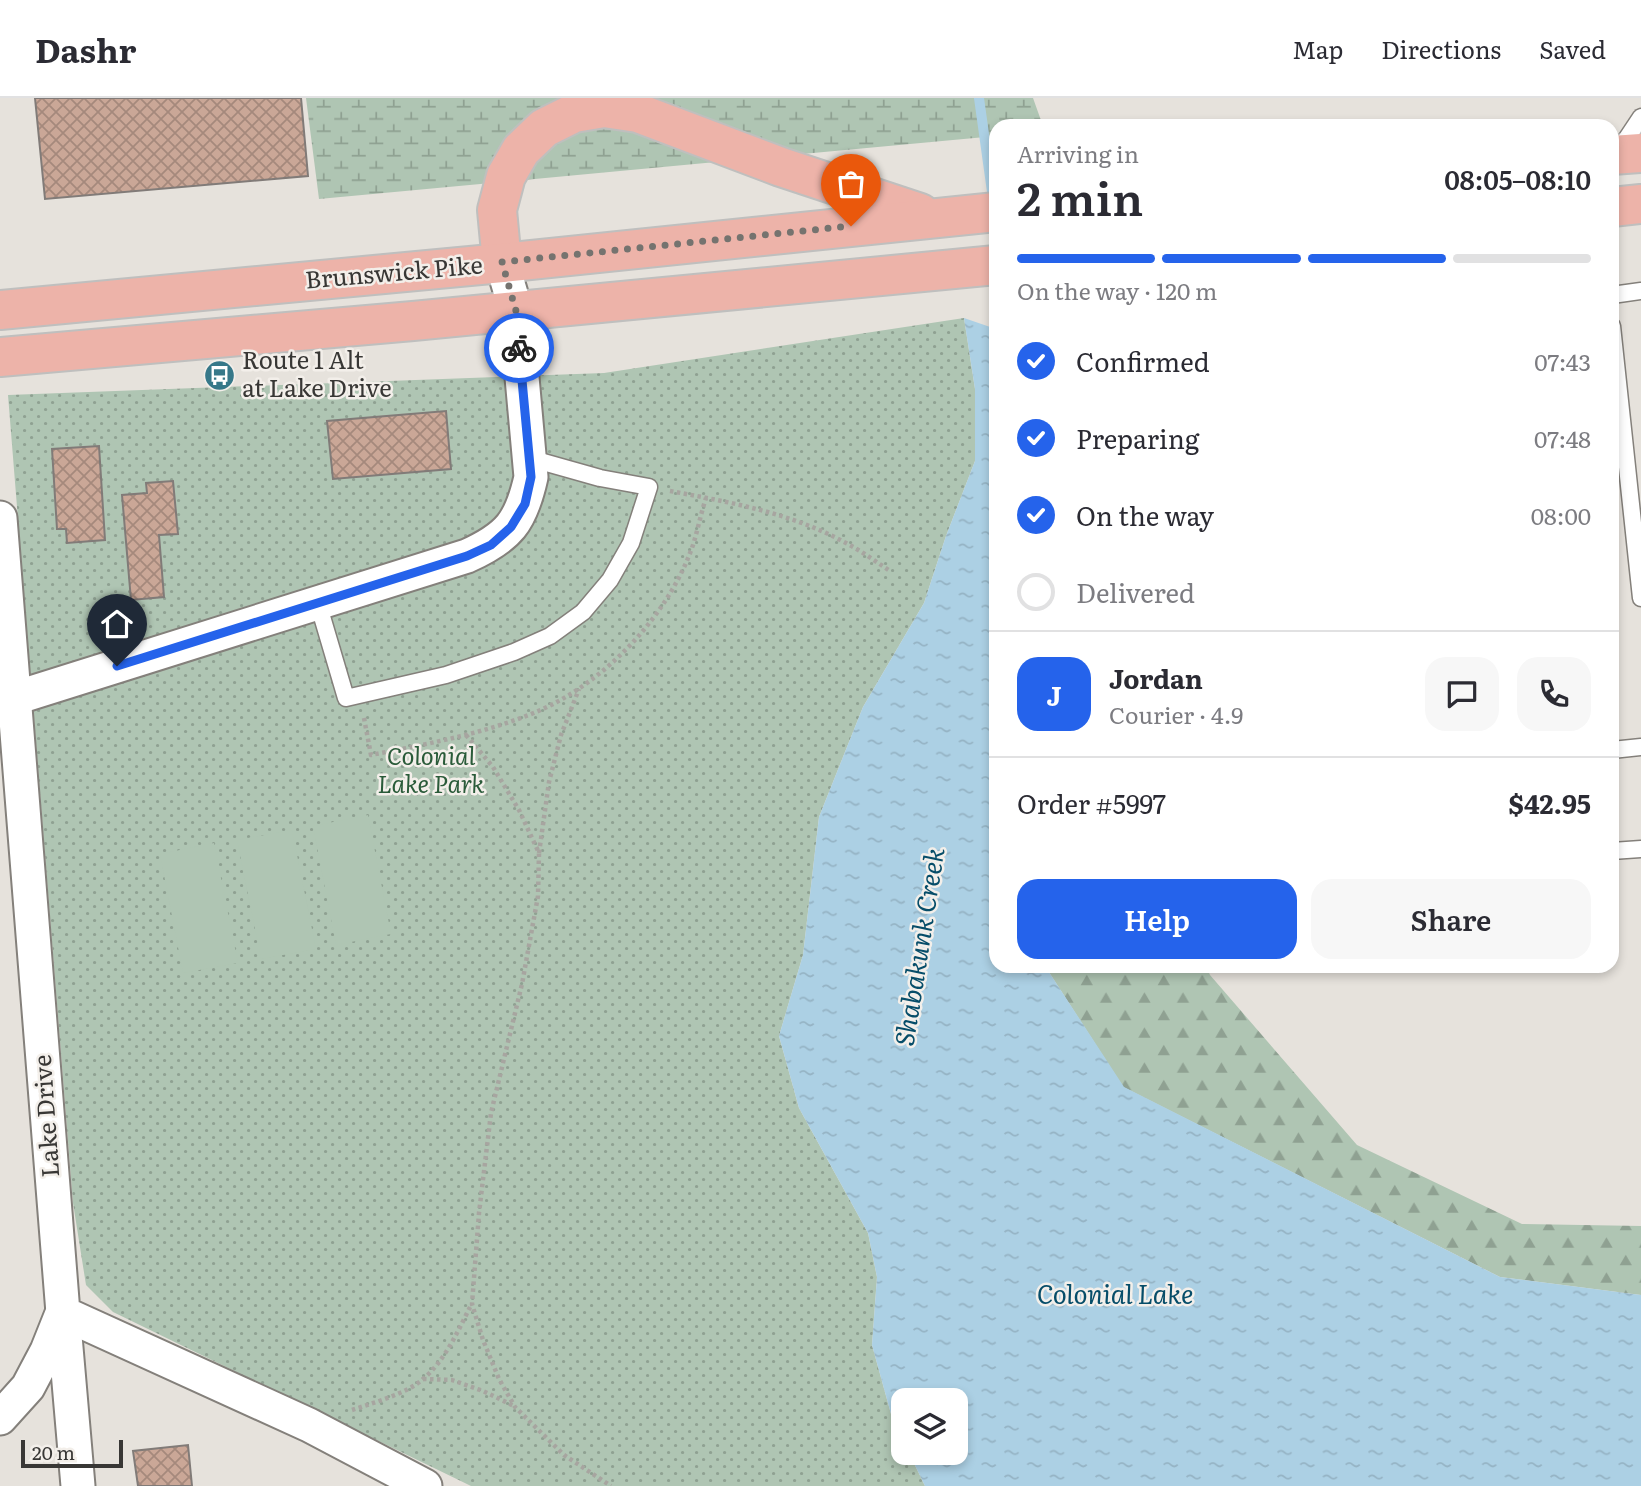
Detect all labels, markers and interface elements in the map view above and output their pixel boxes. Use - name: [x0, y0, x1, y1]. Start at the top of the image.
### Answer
- text: Dashr: [35, 24, 136, 73]
- text: Map: [1292, 31, 1343, 66]
- text: Directions: [1381, 31, 1501, 66]
- text: Saved: [1539, 31, 1606, 66]
- text: Arriving in: [1017, 136, 1139, 170]
- pin: [821, 154, 881, 226]
- text: 08:05–08:10: [1444, 159, 1591, 198]
- text: 2 min: [1017, 162, 1143, 230]
- icon: bag: [832, 165, 870, 203]
- street label: Brunswick Pike: [304, 245, 484, 296]
- text: On the way · 120 m: [1017, 273, 1217, 307]
- courier: [484, 313, 554, 383]
- icon: bike: [500, 329, 538, 367]
- place label: Route 1 Alt at Lake Drive: [242, 341, 392, 404]
- text: Confirmed: [1076, 341, 1210, 380]
- icon: check: [1017, 342, 1055, 380]
- text: 07:43: [1534, 344, 1591, 378]
- bus stop icon: Route 1 Alt at Lake Drive: [202, 358, 236, 392]
- text: Preparing: [1076, 418, 1199, 457]
- icon: check: [1017, 419, 1055, 457]
- text: 07:48: [1534, 421, 1591, 455]
- text: On the way: [1076, 495, 1214, 534]
- icon: check: [1017, 496, 1055, 534]
- text: 08:00: [1531, 498, 1591, 532]
- text: Delivered: [1076, 572, 1195, 611]
- pin: [87, 594, 147, 666]
- icon: home: [98, 605, 136, 643]
- button: chat: [1425, 657, 1499, 731]
- button: phone: [1517, 657, 1591, 731]
- text: Jordan: [1109, 658, 1203, 697]
- text: J: [1047, 675, 1061, 714]
- text: Courier · 4.9: [1109, 697, 1243, 731]
- park label: Colonial Lake Park: [377, 737, 485, 800]
- text: Order #5997: [1017, 783, 1166, 822]
- text: $42.95: [1508, 783, 1591, 822]
- water label: Shabakunk Creek: [883, 844, 953, 1049]
- button: Help: [1017, 879, 1297, 959]
- button: Share: [1311, 879, 1591, 959]
- street label: Lake Drive: [23, 1054, 66, 1179]
- water label: Colonial Lake: [1037, 1273, 1193, 1312]
- map controls: [891, 1388, 968, 1465]
- button: layers: [891, 1388, 968, 1465]
- scale bar: [21, 1437, 122, 1469]
- text: 20 m: [32, 1438, 75, 1466]

